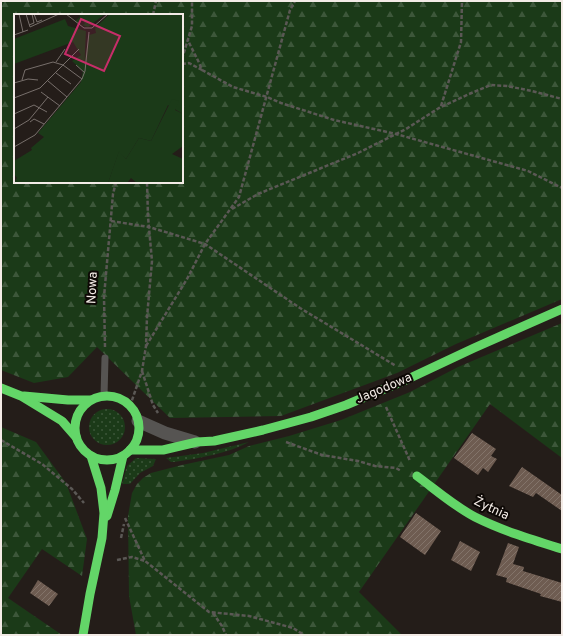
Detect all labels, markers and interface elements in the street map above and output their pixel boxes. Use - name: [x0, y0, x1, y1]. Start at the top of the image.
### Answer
- inset map: [14, 14, 183, 183]
- street label: Nowa: [84, 271, 102, 305]
- street label: Jagodowa: [354, 370, 414, 408]
- street label: Żytnia: [471, 492, 512, 524]

